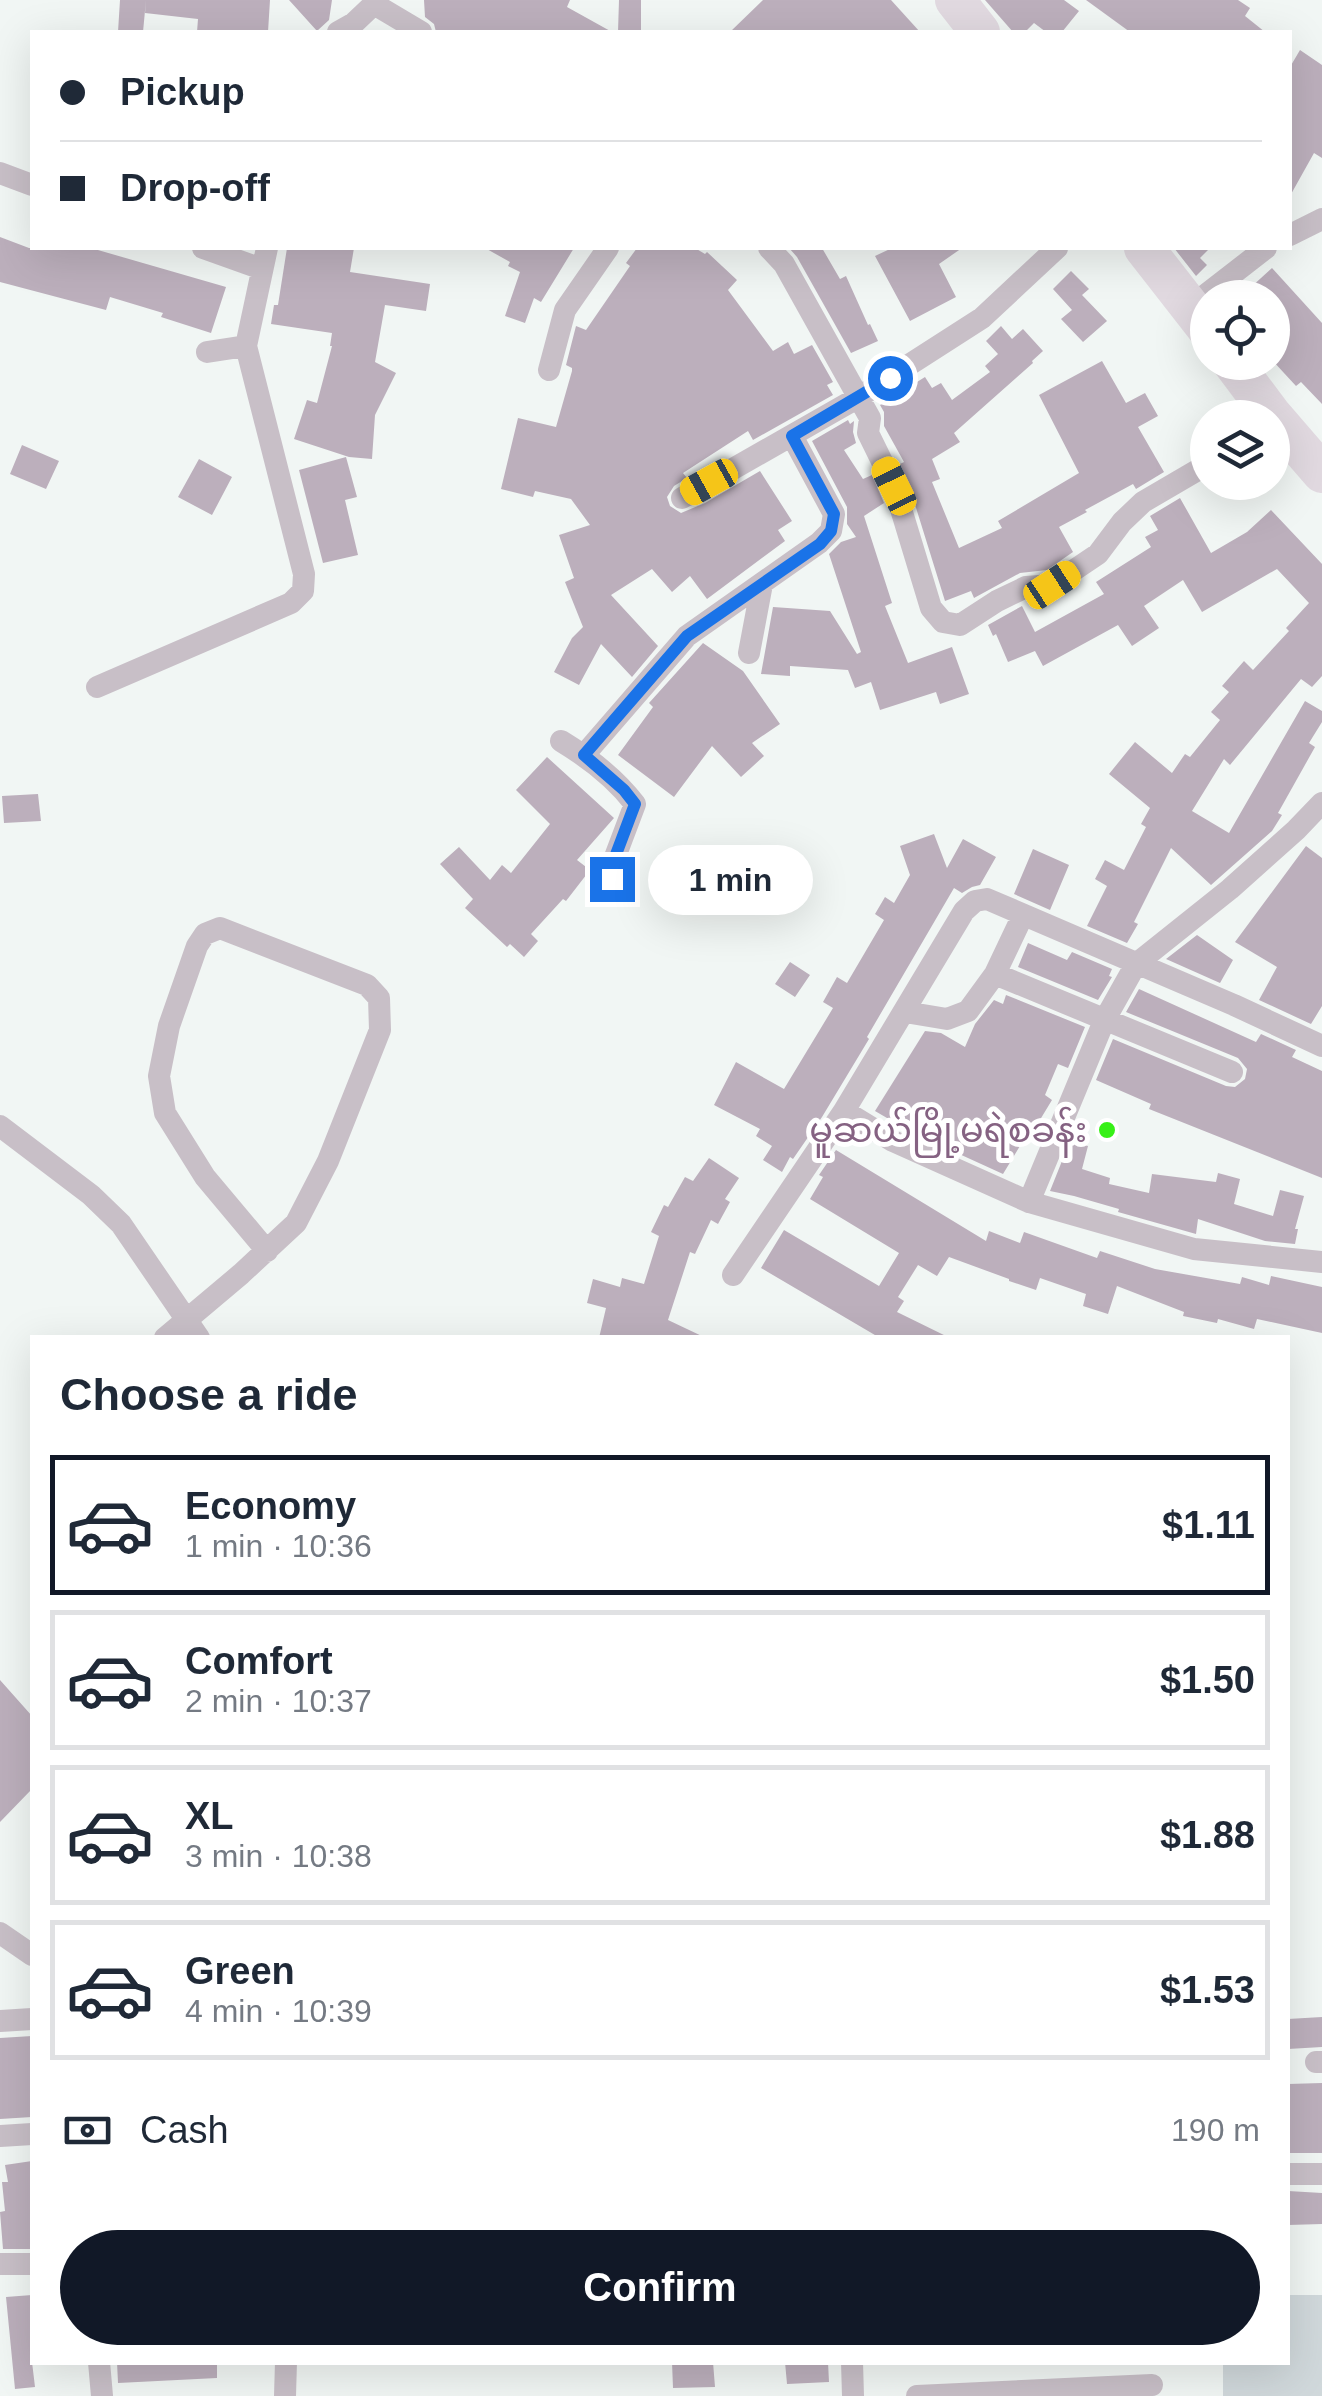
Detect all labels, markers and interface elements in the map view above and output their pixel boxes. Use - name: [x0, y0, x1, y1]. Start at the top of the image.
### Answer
- text: Pickup: [120, 71, 245, 113]
- text: Drop-off: [120, 167, 270, 209]
- map controls: [1190, 280, 1290, 500]
- button: locate: [1190, 280, 1290, 380]
- route start: [868, 356, 913, 401]
- button: layers: [1190, 400, 1290, 500]
- car: [867, 452, 921, 520]
- car: [675, 454, 743, 510]
- car: [1019, 556, 1085, 614]
- callout: 1 min: [647, 844, 812, 914]
- route end: [590, 857, 635, 902]
- text: 1 min: [689, 862, 772, 898]
- place label: မူဆယ်မြို့မရဲစခန်း: [809, 1106, 1087, 1158]
- marker: မူဆယ်မြို့မရဲစခန်း: [1096, 1119, 1118, 1141]
- text: Choose a ride: [60, 1369, 358, 1420]
- icon: car: [65, 1480, 155, 1570]
- text: Economy: [185, 1485, 356, 1527]
- text: $1.11: [1162, 1504, 1255, 1546]
- text: 1 min · 10:36: [185, 1528, 372, 1564]
- icon: car: [65, 1635, 155, 1725]
- text: Comfort: [185, 1640, 333, 1682]
- text: $1.50: [1160, 1659, 1255, 1701]
- text: 2 min · 10:37: [185, 1683, 372, 1719]
- icon: car: [65, 1790, 155, 1880]
- text: XL: [185, 1795, 234, 1837]
- text: $1.88: [1160, 1814, 1255, 1856]
- text: 3 min · 10:38: [185, 1838, 372, 1874]
- icon: car: [65, 1945, 155, 2035]
- text: Green: [185, 1950, 295, 1992]
- text: $1.53: [1160, 1969, 1255, 2011]
- text: 4 min · 10:39: [185, 1993, 372, 2029]
- icon: cash: [60, 2103, 115, 2158]
- text: Cash: [140, 2109, 229, 2151]
- text: 190 m: [1171, 2112, 1260, 2148]
- button: Confirm: [60, 2230, 1260, 2345]

